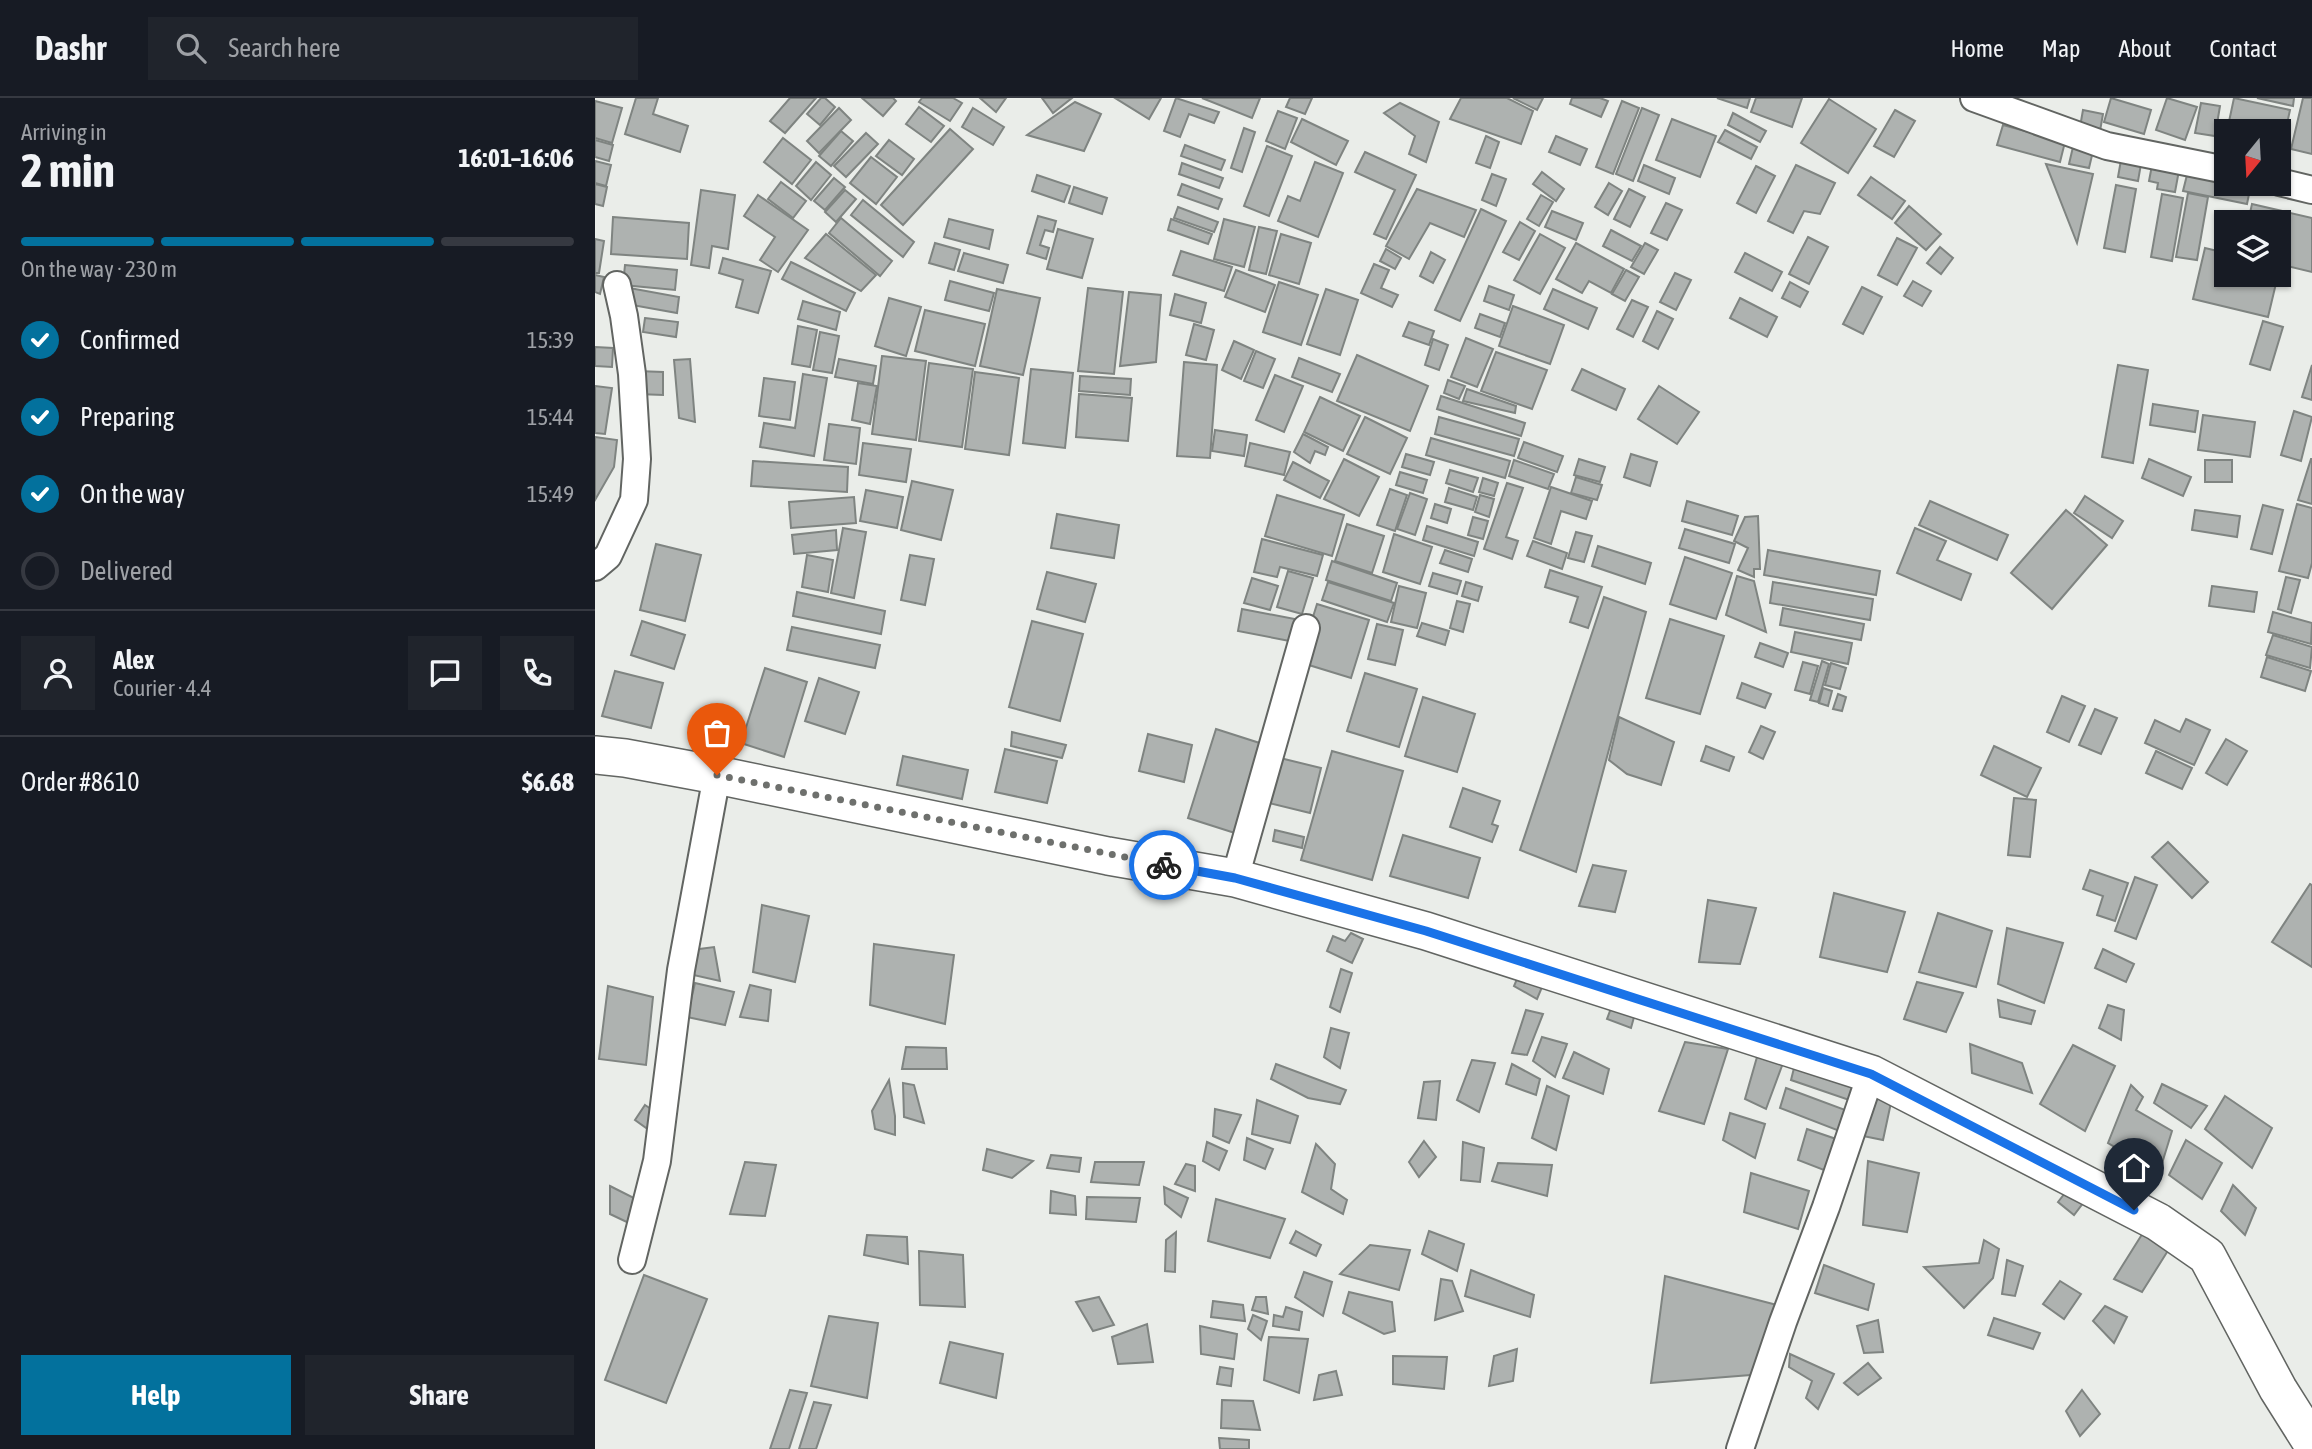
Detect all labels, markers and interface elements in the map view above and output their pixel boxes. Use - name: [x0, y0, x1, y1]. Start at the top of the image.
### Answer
- search box: [148, 17, 638, 80]
- text: Dashr: [35, 29, 106, 67]
- icon: search: [172, 29, 210, 67]
- text: Search here: [228, 33, 340, 63]
- text: Home: [1950, 35, 2004, 62]
- text: Map: [2042, 35, 2080, 62]
- text: About: [2118, 35, 2171, 62]
- text: Contact: [2209, 35, 2277, 62]
- text: Arriving in: [21, 119, 107, 145]
- north arrow: [2214, 119, 2291, 196]
- map controls: [2214, 119, 2291, 287]
- text: 16:01–16:06: [458, 143, 574, 173]
- text: 2 min: [21, 144, 115, 197]
- button: layers: [2214, 210, 2291, 287]
- text: On the way · 230 m: [21, 256, 177, 282]
- icon: check: [21, 321, 59, 359]
- text: Confirmed: [80, 325, 180, 355]
- text: 15:39: [527, 327, 574, 353]
- icon: check: [21, 398, 59, 436]
- text: Preparing: [80, 402, 174, 432]
- text: 15:44: [527, 404, 574, 430]
- icon: check: [21, 475, 59, 513]
- text: On the way: [80, 479, 185, 509]
- text: 15:49: [527, 481, 574, 507]
- text: Delivered: [80, 556, 173, 586]
- button: person: [21, 636, 95, 710]
- button: chat: [408, 636, 482, 710]
- button: phone: [500, 636, 574, 710]
- text: Alex: [113, 645, 154, 675]
- text: Courier · 4.4: [113, 675, 212, 701]
- pin: [687, 703, 747, 775]
- icon: bag: [698, 714, 736, 752]
- text: Order #8610: [21, 767, 140, 797]
- text: $6.68: [522, 767, 574, 797]
- courier: [1129, 830, 1199, 900]
- icon: bike: [1145, 846, 1183, 884]
- pin: [2104, 1138, 2164, 1210]
- icon: home: [2115, 1149, 2153, 1187]
- button: Help: [21, 1355, 291, 1435]
- button: Share: [305, 1355, 574, 1435]

